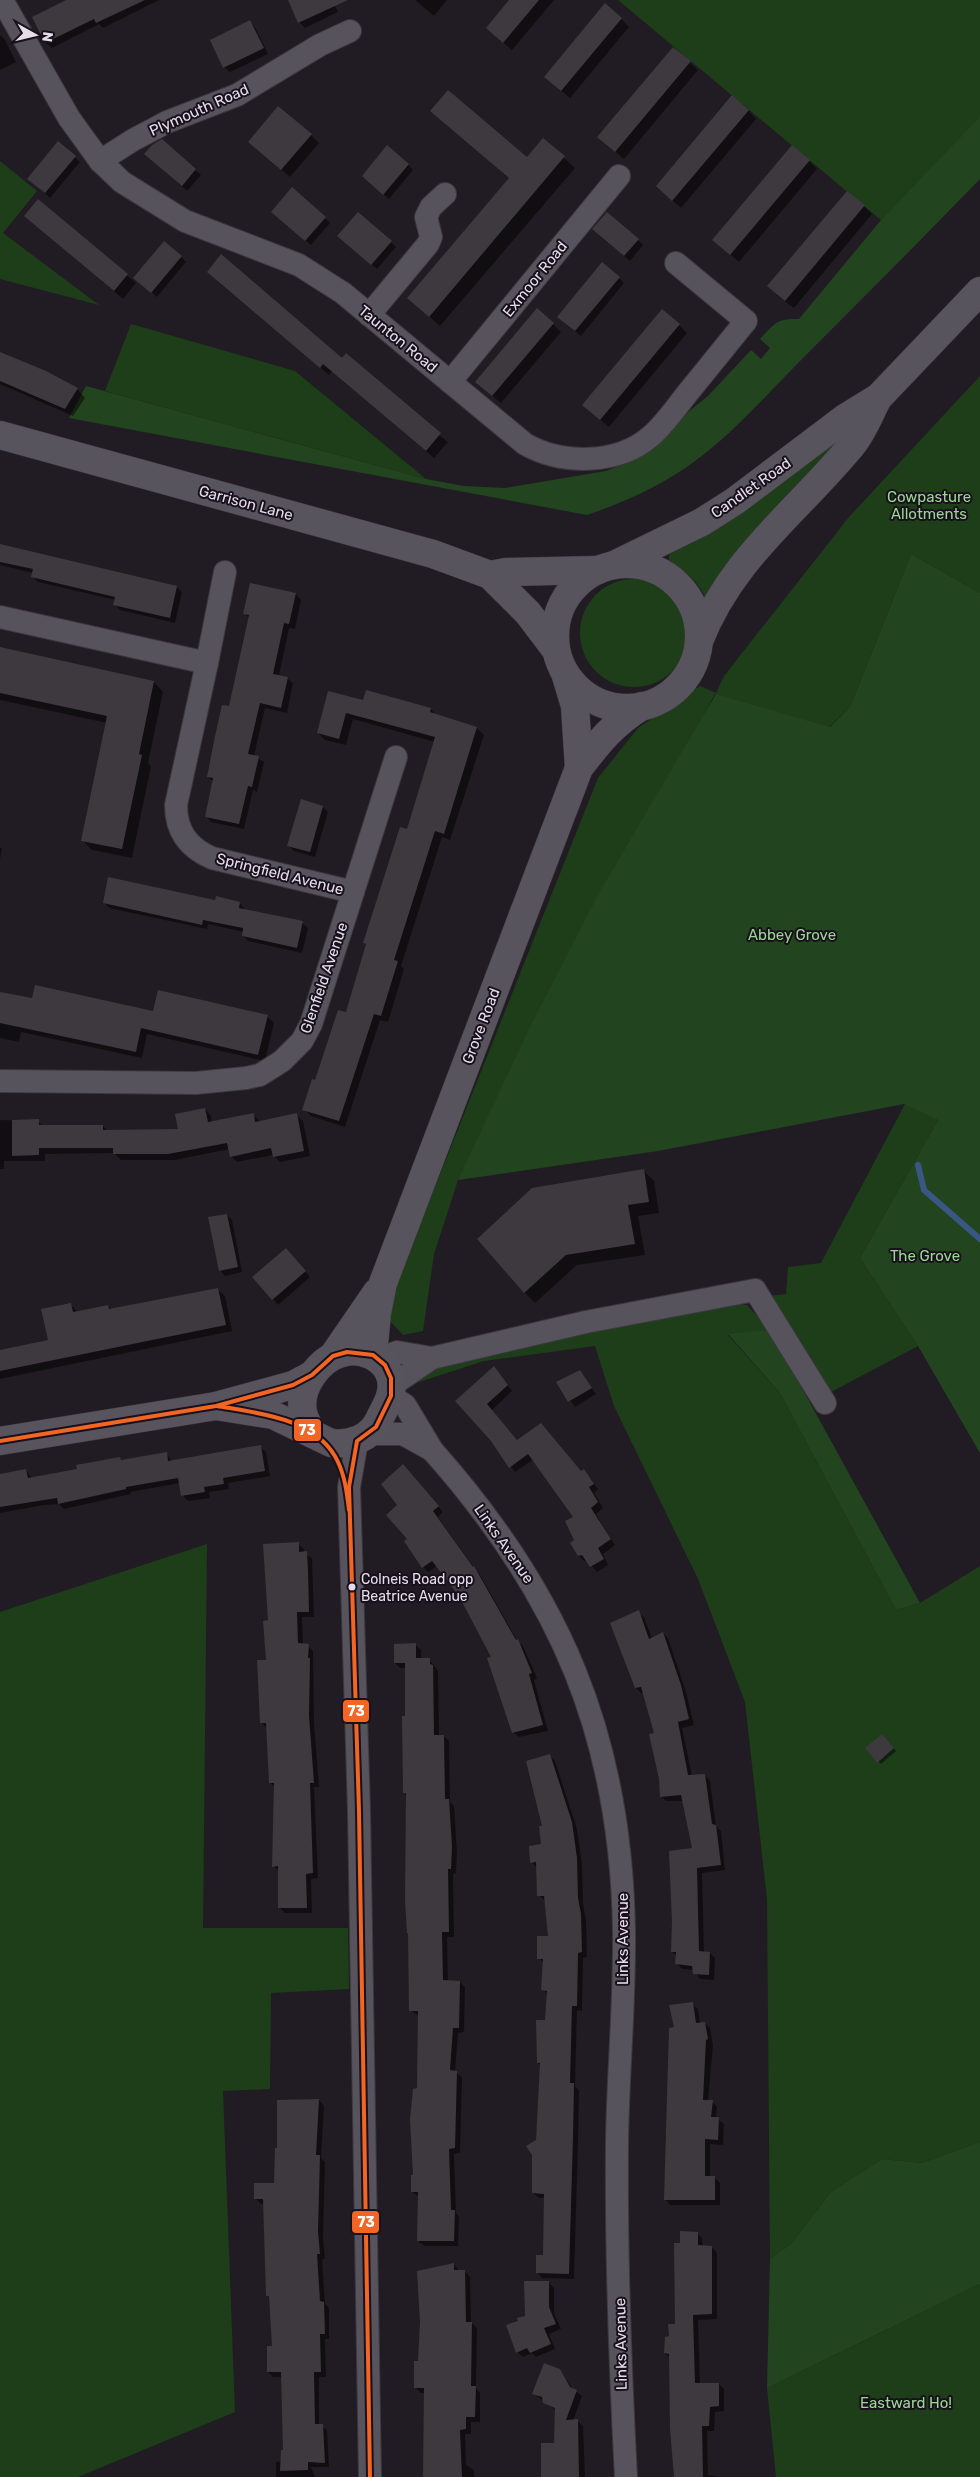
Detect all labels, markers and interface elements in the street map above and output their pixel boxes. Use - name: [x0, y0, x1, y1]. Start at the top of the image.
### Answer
- north arrow: [10, 10, 60, 60]
- text: N: [38, 31, 56, 43]
- street label: Plymouth Road: [147, 80, 251, 140]
- street label: Exmoor Road: [499, 237, 571, 321]
- street label: Taunton Road: [355, 302, 441, 376]
- street label: Candlet Road: [708, 454, 794, 522]
- street label: Garrison Lane: [197, 482, 295, 524]
- park label: Cowpasture Allotments: [887, 488, 971, 523]
- street label: Springfield Avenue: [214, 849, 346, 899]
- street label: Glenfield Avenue: [297, 920, 351, 1036]
- park label: Abbey Grove: [748, 926, 836, 944]
- street label: Grove Road: [458, 986, 504, 1066]
- park label: The Grove: [890, 1247, 960, 1265]
- line badge: 73: [293, 1418, 322, 1442]
- text: 73: [298, 1422, 316, 1439]
- street label: Links Avenue: [470, 1501, 538, 1587]
- place label: Colneis Road opp Beatrice Avenue: [361, 1571, 473, 1605]
- marker: Colneis Road opp Beatrice Avenue: [347, 1582, 357, 1592]
- line badge: 73: [342, 1699, 370, 1723]
- text: 73: [347, 1703, 365, 1720]
- street label: Links Avenue: [614, 1893, 632, 1985]
- line badge: 73: [351, 2210, 380, 2234]
- text: 73: [357, 2214, 375, 2231]
- street label: Links Avenue: [611, 2298, 631, 2390]
- park label: Eastward Ho!: [860, 2394, 952, 2412]

